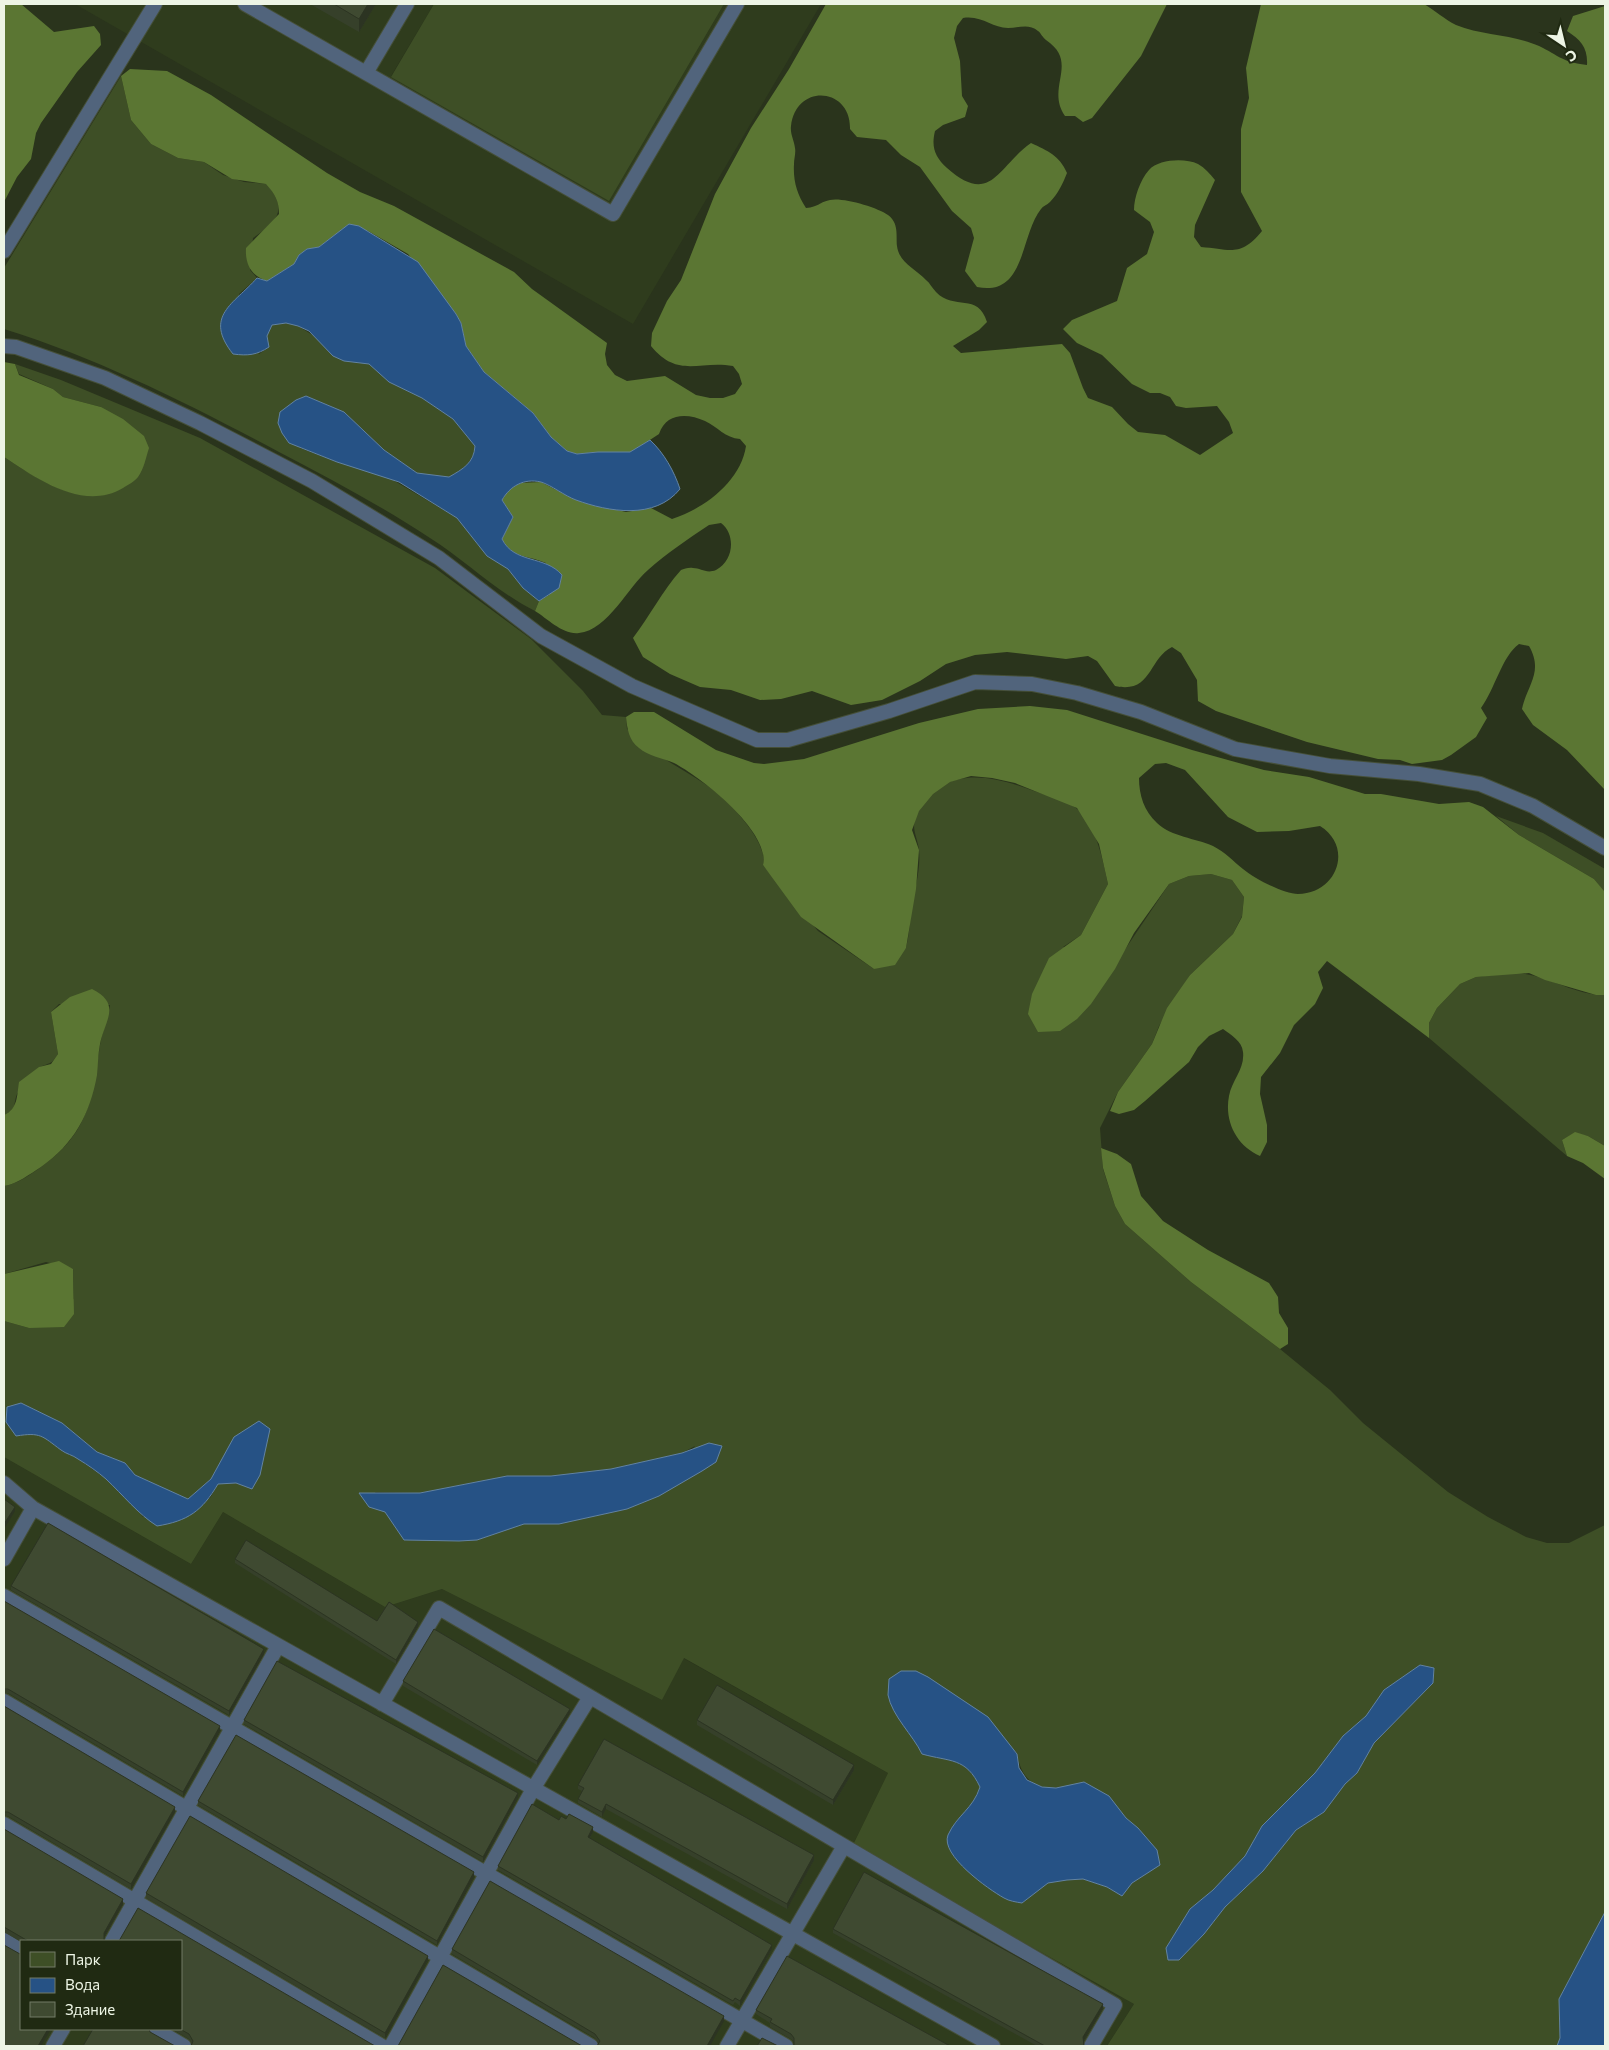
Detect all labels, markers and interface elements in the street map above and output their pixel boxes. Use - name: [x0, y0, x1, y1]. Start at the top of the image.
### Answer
- north arrow: [1539, 20, 1589, 70]
- text: С: [1563, 46, 1581, 66]
- legend: [20, 1940, 182, 2030]
- text: Парк: [65, 1950, 101, 1968]
- text: Вода: [65, 1975, 100, 1993]
- text: Здание: [65, 2000, 115, 2018]

